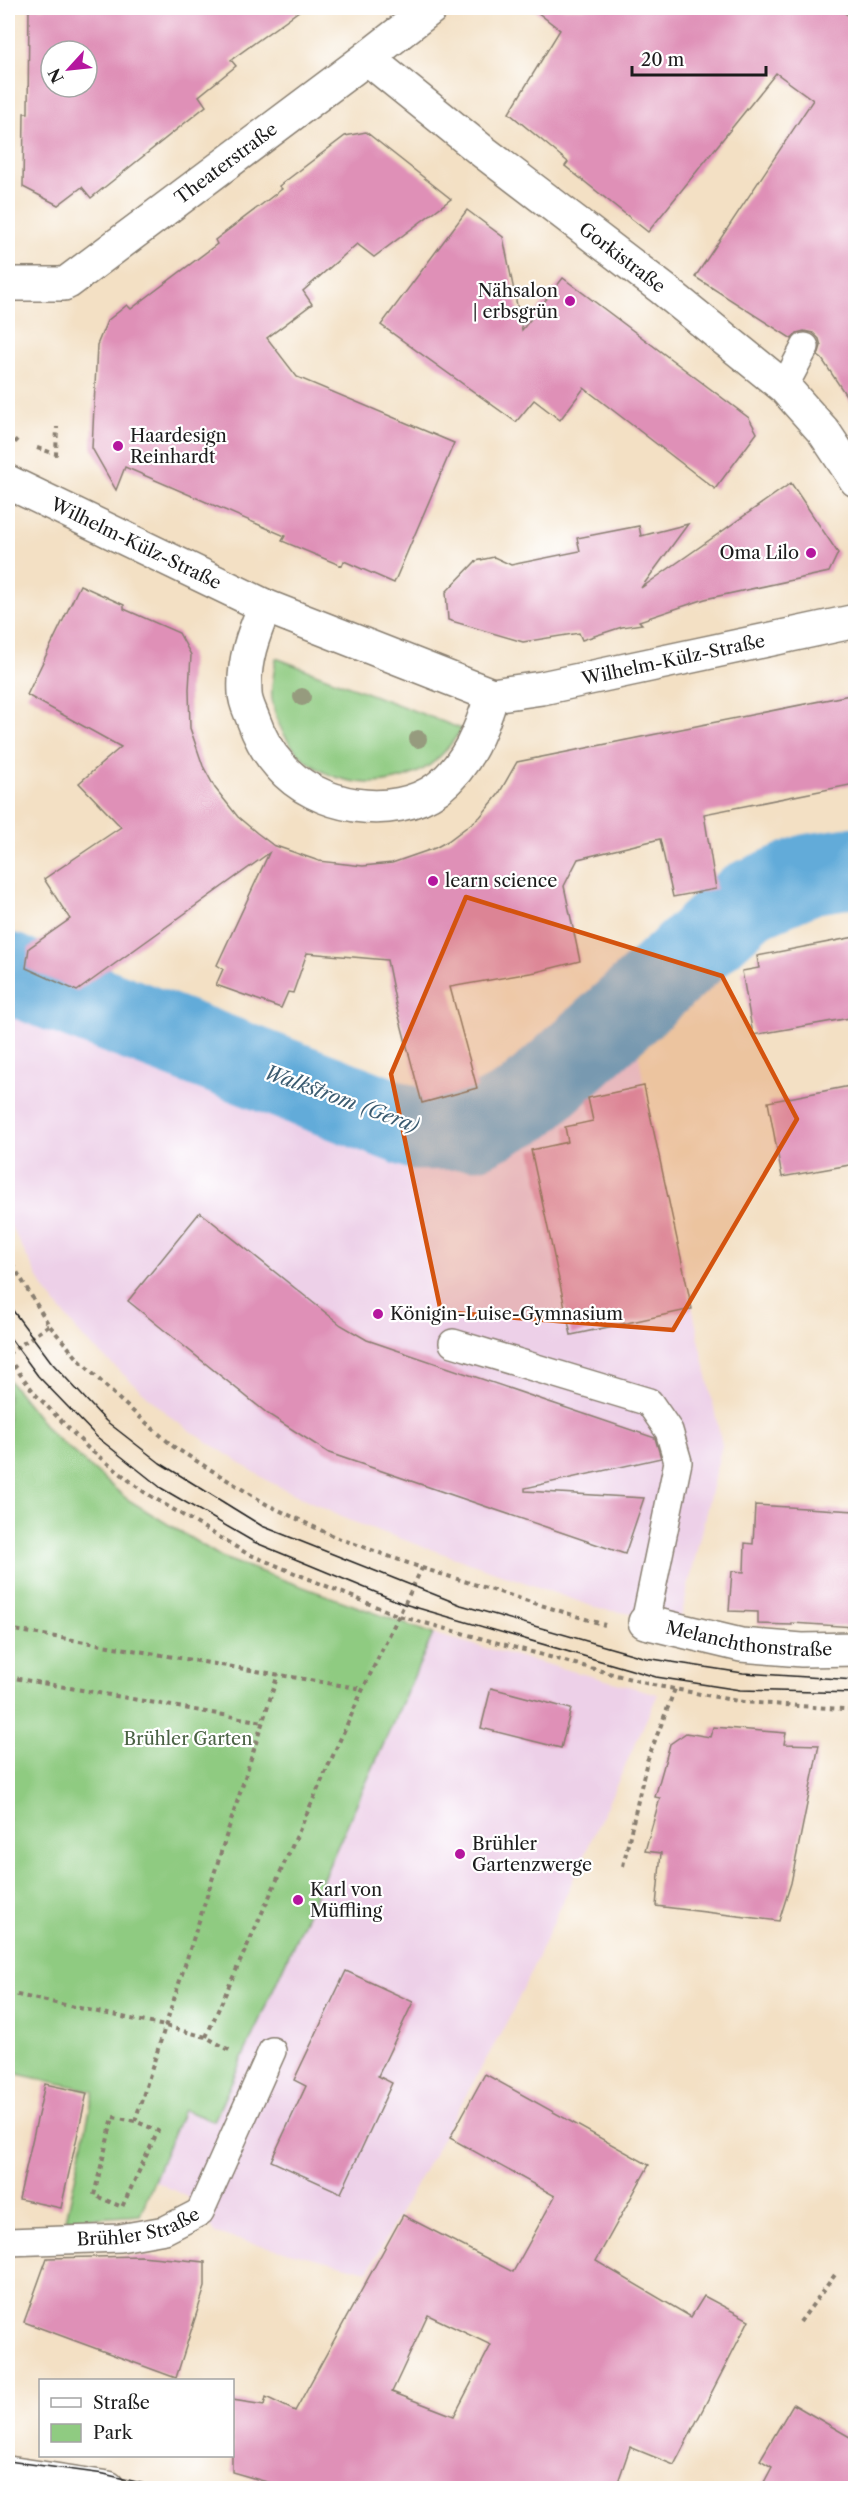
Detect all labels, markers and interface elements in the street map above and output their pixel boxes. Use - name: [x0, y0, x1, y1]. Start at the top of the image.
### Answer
- north arrow: [39, 39, 99, 99]
- scale bar: [632, 39, 766, 77]
- text: 20 m: [641, 49, 685, 71]
- text: N: [44, 65, 68, 87]
- street label: Theaterstraße: [171, 118, 282, 209]
- street label: Gorkistraße: [575, 218, 670, 298]
- place label: Nähsalon | erbsgrün: [473, 280, 558, 323]
- marker: Nähsalon | erbsgrün: [563, 294, 577, 308]
- place label: Haardesign Reinhardt: [130, 425, 227, 468]
- marker: Haardesign Reinhardt: [111, 439, 125, 453]
- street label: Wilhelm-Külz-Straße: [46, 493, 225, 594]
- place label: Oma Lilo: [720, 542, 799, 564]
- marker: Oma Lilo: [804, 546, 818, 560]
- street label: Wilhelm-Külz-Straße: [579, 630, 767, 690]
- place label: learn science: [445, 870, 557, 892]
- marker: learn science: [426, 874, 440, 888]
- water label: Walkstrom (Gera): [261, 1060, 423, 1138]
- place label: Königin-Luise-Gymnasium: [390, 1303, 623, 1325]
- marker: Königin-Luise-Gymnasium: [371, 1307, 385, 1321]
- street label: Melanchthonstraße: [664, 1616, 833, 1661]
- park label: Brühler Garten: [124, 1728, 252, 1750]
- place label: Brühler Gartenzwerge: [472, 1833, 592, 1876]
- marker: Brühler Gartenzwerge: [453, 1847, 467, 1861]
- place label: Karl von Müffling: [310, 1879, 383, 1922]
- marker: Karl von Müffling: [291, 1893, 305, 1907]
- street label: Brühler Straße: [76, 2203, 203, 2251]
- legend: [39, 2379, 234, 2457]
- text: Straße: [93, 2392, 150, 2414]
- text: Park: [93, 2422, 134, 2444]

